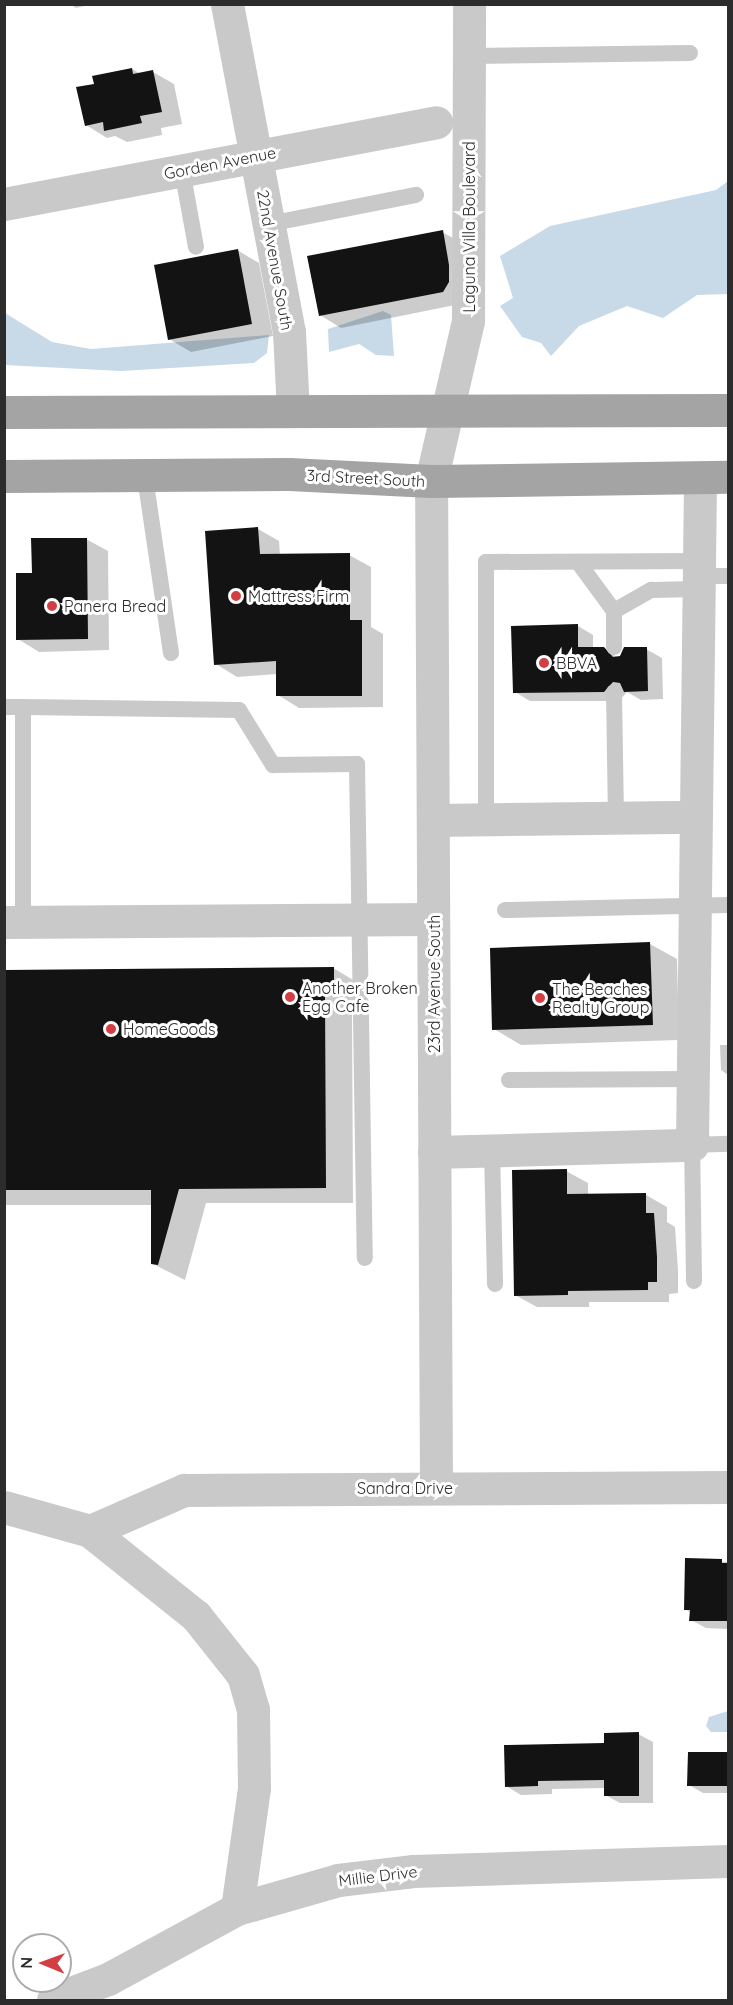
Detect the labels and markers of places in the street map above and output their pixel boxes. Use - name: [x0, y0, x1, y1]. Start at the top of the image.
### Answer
- place label: Mattress Firm: [248, 586, 349, 606]
- marker: Mattress Firm: [229, 589, 243, 603]
- place label: Panera Bread: [64, 596, 166, 616]
- marker: Panera Bread: [45, 599, 59, 613]
- place label: BBVA: [556, 653, 597, 673]
- marker: BBVA: [537, 656, 551, 670]
- place label: Another Broken Egg Cafe: [302, 978, 418, 1016]
- place label: The Beaches Realty Group: [552, 979, 649, 1017]
- marker: Another Broken Egg Cafe: [283, 990, 297, 1004]
- marker: The Beaches Realty Group: [533, 991, 547, 1005]
- place label: HomeGoods: [123, 1019, 215, 1039]
- marker: HomeGoods: [104, 1022, 118, 1036]

